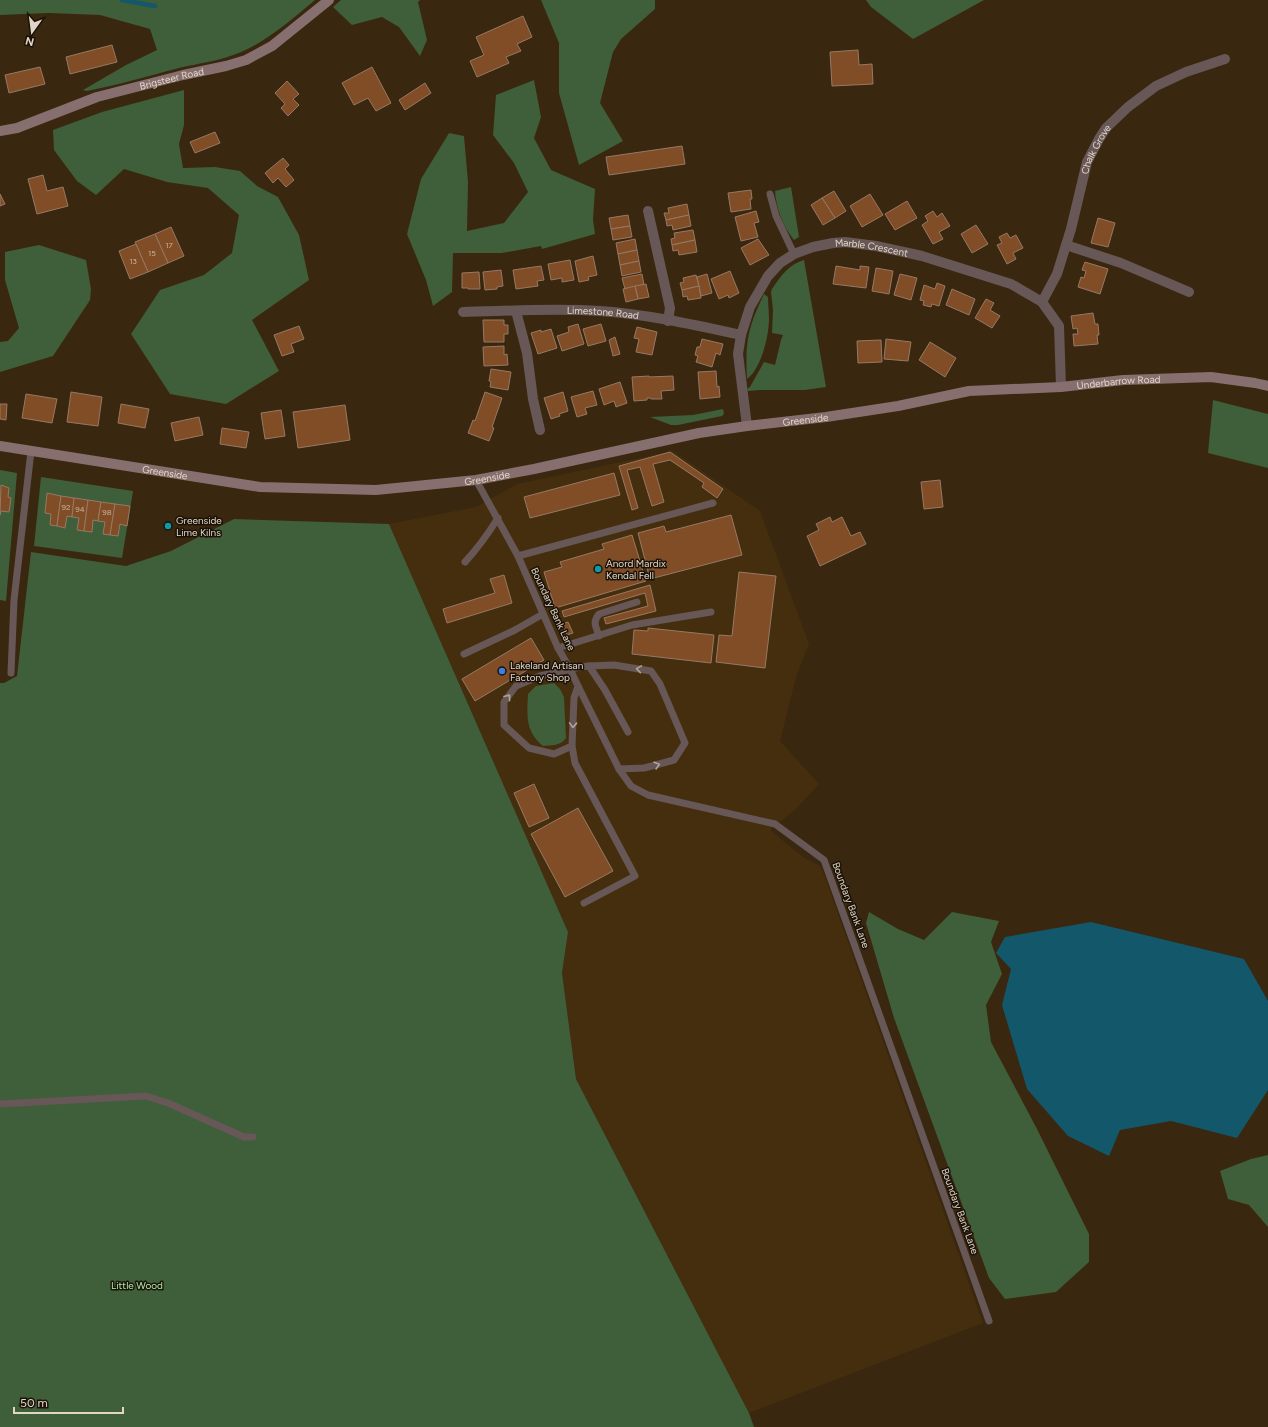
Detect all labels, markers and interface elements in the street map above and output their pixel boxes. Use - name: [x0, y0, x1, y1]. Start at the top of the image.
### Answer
- north arrow: [12, 12, 52, 52]
- text: N: [24, 34, 35, 49]
- street label: Brigsteer Road: [138, 64, 205, 92]
- street label: Chalk Grove: [1078, 120, 1113, 175]
- street label: Marble Crescent: [834, 235, 910, 259]
- house number: 17: [165, 240, 173, 250]
- house number: 15: [148, 248, 156, 258]
- house number: 13: [129, 256, 137, 266]
- street label: Limestone Road: [567, 303, 640, 322]
- street label: Underbarrow Road: [1076, 372, 1161, 392]
- street label: Greenside: [782, 410, 830, 428]
- street label: Greenside: [141, 462, 189, 482]
- street label: Greenside: [464, 467, 511, 488]
- house number: 92: [62, 502, 71, 512]
- house number: 94: [75, 504, 85, 514]
- house number: 98: [102, 507, 112, 517]
- place label: Greenside Lime Kilns: [176, 514, 222, 539]
- marker: Greenside Lime Kilns: [163, 521, 173, 531]
- place label: Anord Mardix Kendal Fell: [606, 557, 666, 582]
- marker: Anord Mardix Kendal Fell: [593, 564, 603, 574]
- street label: Boundary Bank Lane: [528, 565, 578, 653]
- place label: Lakeland Artisan Factory Shop: [510, 659, 584, 684]
- one-way arrow: [636, 665, 642, 674]
- marker: Lakeland Artisan Factory Shop: [497, 666, 507, 676]
- one-way arrow: [503, 694, 511, 701]
- one-way arrow: [569, 722, 577, 728]
- one-way arrow: [654, 761, 661, 770]
- street label: Boundary Bank Lane: [829, 860, 873, 950]
- street label: Boundary Bank Lane: [938, 1166, 982, 1256]
- park label: Little Wood: [111, 1279, 163, 1292]
- scale bar: [14, 1389, 123, 1415]
- text: 50 m: [20, 1396, 48, 1410]

